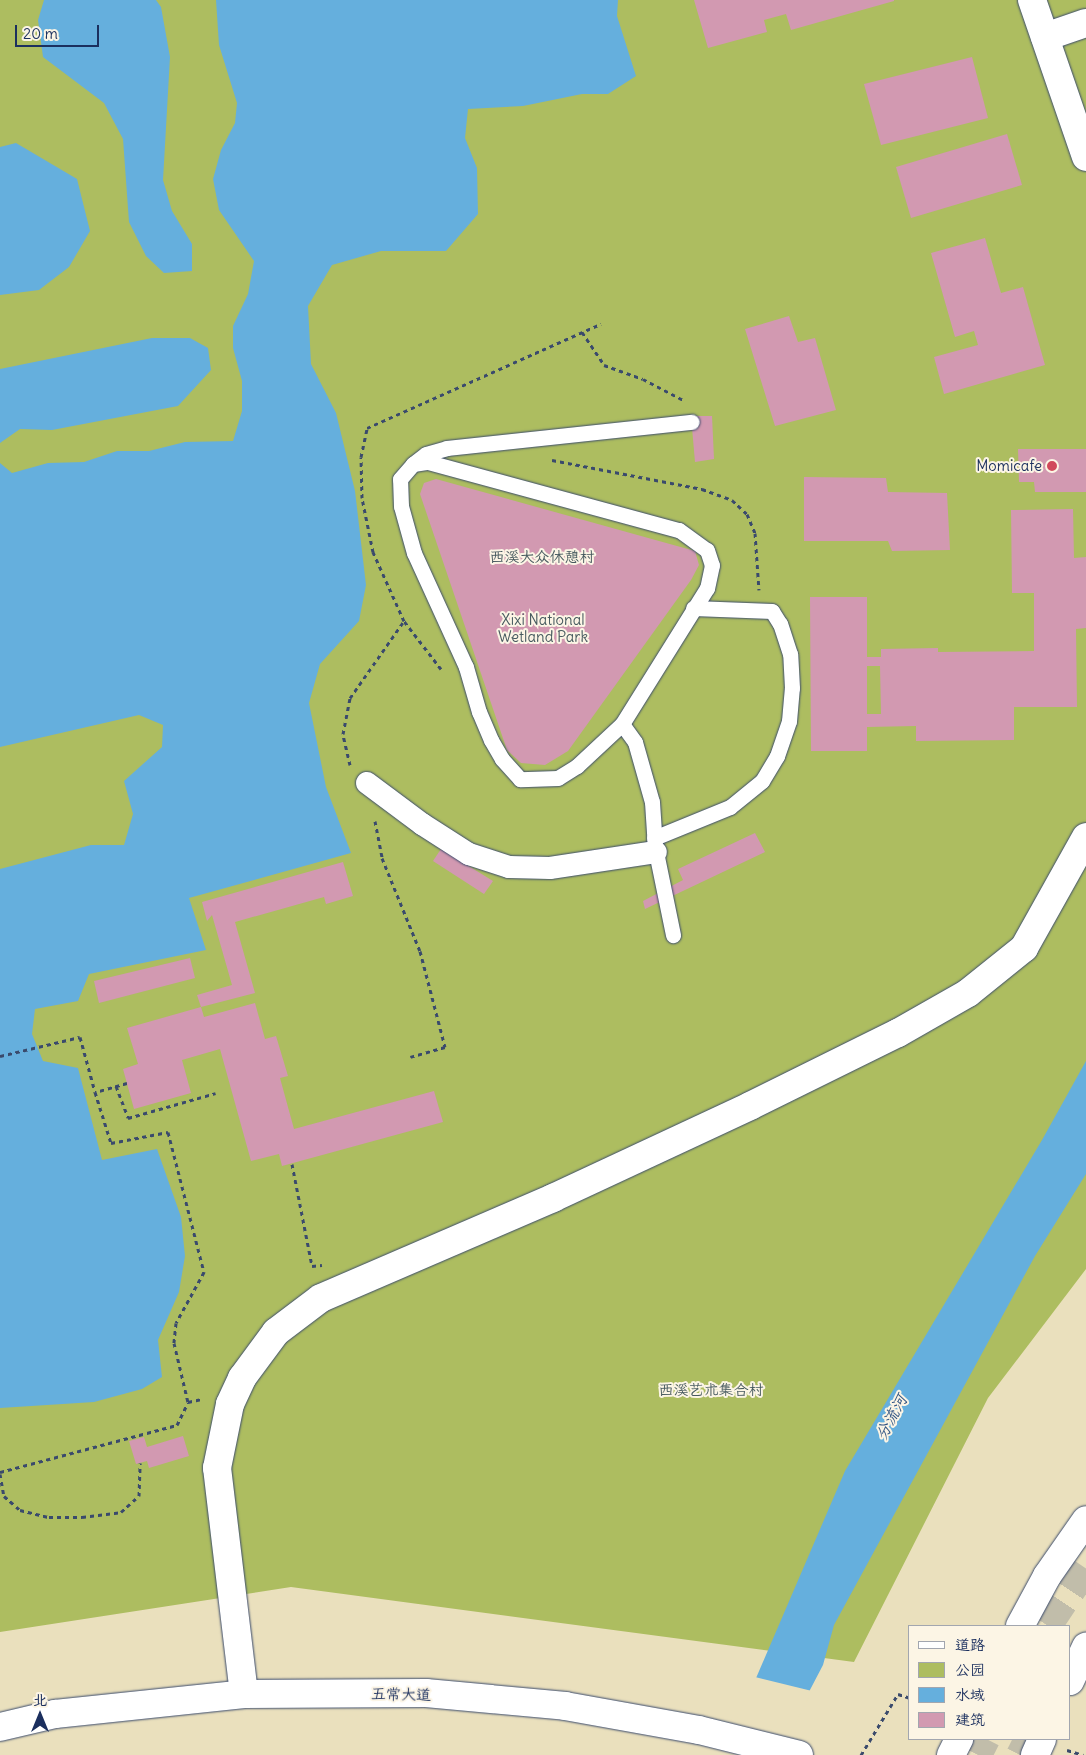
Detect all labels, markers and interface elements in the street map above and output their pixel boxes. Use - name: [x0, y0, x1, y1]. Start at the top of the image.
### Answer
- scale bar: [18, 15, 101, 47]
- text: 20 m: [23, 24, 58, 43]
- place label: Momicafe: [976, 457, 1042, 475]
- marker: Momicafe: [1046, 460, 1058, 472]
- park label: 西溪大众休憩村: [490, 548, 594, 566]
- park label: Xixi National Wetland Park: [498, 610, 588, 645]
- park label: 西溪艺术集合村: [659, 1381, 763, 1399]
- water label: 分流河: [871, 1391, 911, 1443]
- legend: [908, 1625, 1071, 1740]
- text: 道路: [955, 1635, 985, 1654]
- text: 公园: [955, 1660, 985, 1679]
- street label: 五常大道: [371, 1684, 431, 1704]
- text: 水域: [955, 1685, 985, 1704]
- north arrow: [15, 1690, 65, 1740]
- text: 北: [33, 1691, 47, 1709]
- text: 建筑: [955, 1710, 985, 1729]

